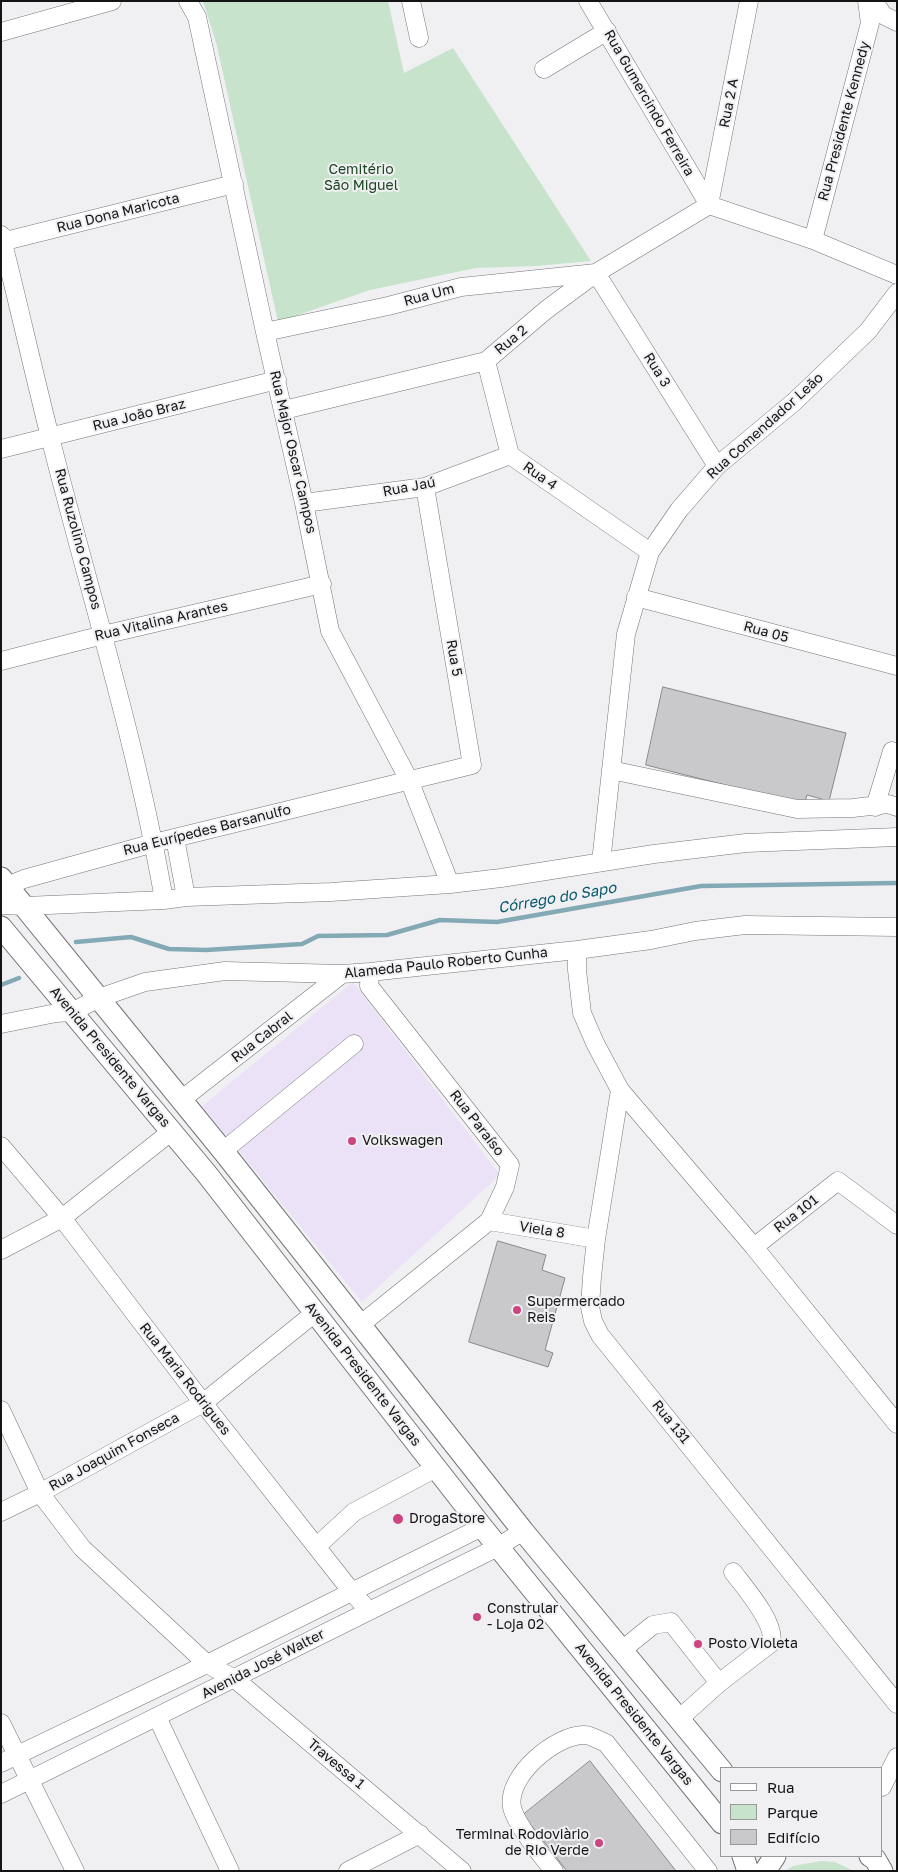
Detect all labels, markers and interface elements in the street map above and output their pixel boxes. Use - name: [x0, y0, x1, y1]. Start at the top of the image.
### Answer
- street label: Rua Gumercindo Ferreira: [600, 27, 698, 179]
- street label: Rua Presidente Kennedy: [815, 39, 873, 203]
- street label: Rua 2 A: [716, 77, 742, 129]
- park label: Cemitério São Miguel: [324, 162, 398, 194]
- street label: Rua Dona Maricota: [55, 190, 181, 236]
- street label: Rua Um: [402, 280, 456, 310]
- street label: Rua 2: [491, 322, 531, 358]
- street label: Rua 3: [640, 350, 674, 390]
- street label: Rua Major Oscar Campos: [266, 369, 320, 535]
- street label: Rua Comendador Leão: [703, 369, 827, 483]
- street label: Rua João Braz: [91, 395, 187, 435]
- street label: Rua 4: [520, 458, 560, 494]
- street label: Rua Ruzolino Campos: [51, 467, 105, 611]
- street label: Rua Jaú: [381, 474, 437, 500]
- street label: Rua Vitalina Arantes: [93, 597, 229, 645]
- street label: Rua 05: [742, 618, 790, 646]
- street label: Rua 5: [442, 638, 466, 678]
- street label: Rua Eurípedes Barsanulfo: [121, 801, 293, 859]
- water label: Córrego do Sapo: [496, 879, 618, 917]
- street label: Alameda Paulo Roberto Cunha: [343, 944, 549, 982]
- street label: Avenida Presidente Vargas: [46, 983, 174, 1131]
- street label: Rua Cabral: [228, 1008, 296, 1066]
- street label: Rua Paraíso: [446, 1087, 508, 1159]
- place label: Volkswagen: [362, 1133, 443, 1149]
- marker: Volkswagen: [346, 1135, 358, 1147]
- street label: Rua 101: [771, 1192, 821, 1236]
- street label: Viela 8: [518, 1218, 566, 1242]
- place label: Supermercado Reis: [527, 1294, 625, 1326]
- street label: Avenida Presidente Vargas: [301, 1298, 425, 1450]
- marker: Supermercado Reis: [511, 1304, 523, 1316]
- street label: Rua Maria Rodrigues: [136, 1319, 234, 1439]
- street label: Rua 131: [648, 1397, 694, 1447]
- street label: Rua Joaquim Fonseca: [46, 1409, 182, 1495]
- place label: DrogaStore: [409, 1511, 485, 1527]
- marker: DrogaStore: [391, 1512, 405, 1526]
- place label: Constrular - Loja 02: [487, 1601, 558, 1634]
- marker: Constrular - Loja 02: [471, 1611, 483, 1623]
- street label: Avenida José Walter: [199, 1626, 327, 1702]
- place label: Posto Violeta: [708, 1636, 798, 1652]
- marker: Posto Violeta: [692, 1638, 704, 1650]
- street label: Avenida Presidente Vargas: [571, 1639, 697, 1789]
- street label: Travessa 1: [304, 1735, 368, 1793]
- legend: [720, 1767, 883, 1857]
- text: Rua: [767, 1778, 794, 1796]
- text: Parque: [767, 1803, 818, 1821]
- place label: Terminal Rodoviàrio de Rio Verde: [456, 1827, 589, 1860]
- text: Edifício: [767, 1828, 820, 1846]
- marker: Terminal Rodoviàrio de Rio Verde: [593, 1837, 605, 1849]

